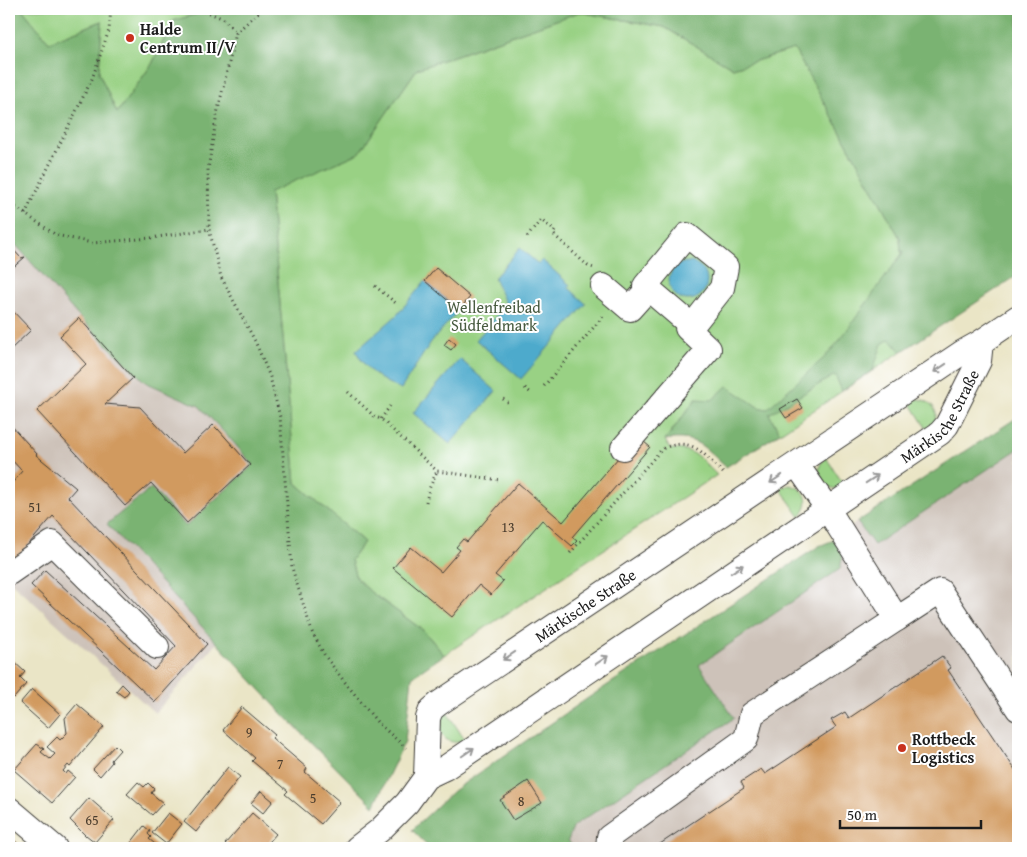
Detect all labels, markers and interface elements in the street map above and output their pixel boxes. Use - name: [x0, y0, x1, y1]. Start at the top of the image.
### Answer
- place label: Halde Centrum II/V: [140, 17, 236, 59]
- marker: Halde Centrum II/V: [124, 32, 136, 44]
- park label: Wellenfreibad Südfeldmark: [447, 295, 541, 337]
- one-way arrow: [933, 363, 947, 373]
- street label: Märkische Straße: [895, 365, 985, 469]
- one-way arrow: [769, 473, 783, 484]
- one-way arrow: [865, 474, 879, 484]
- house number: 51: [28, 497, 42, 517]
- house number: 13: [501, 517, 515, 537]
- street label: Märkische Straße: [530, 563, 641, 648]
- one-way arrow: [730, 564, 744, 574]
- one-way arrow: [503, 651, 517, 661]
- one-way arrow: [595, 655, 609, 665]
- house number: 9: [246, 722, 253, 742]
- place label: Rottbeck Logistics: [912, 727, 976, 769]
- marker: Rottbeck Logistics: [896, 742, 908, 754]
- one-way arrow: [461, 747, 475, 757]
- house number: 7: [277, 754, 284, 774]
- house number: 5: [310, 788, 316, 808]
- house number: 8: [518, 791, 525, 811]
- scale bar: [840, 797, 981, 829]
- text: 50 m: [847, 804, 878, 825]
- house number: 65: [85, 810, 99, 830]

